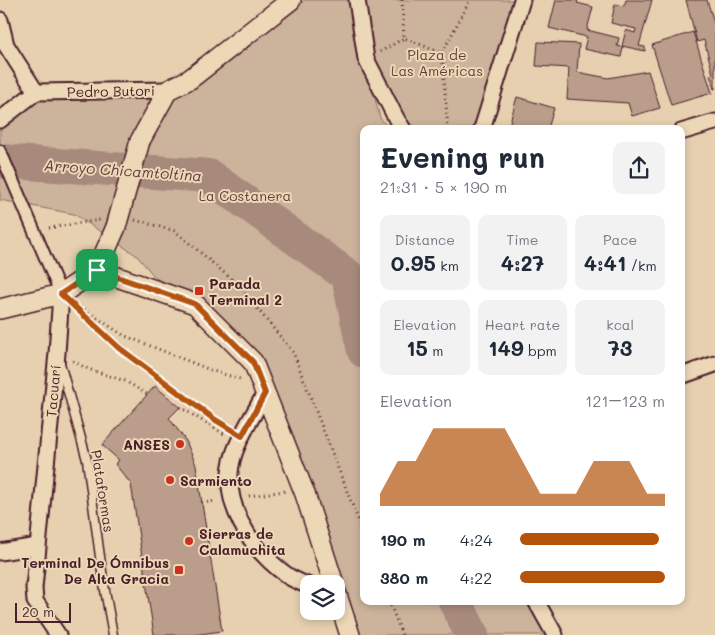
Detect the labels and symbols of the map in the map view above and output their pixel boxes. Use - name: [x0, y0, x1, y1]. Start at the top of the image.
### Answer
- park label: Plaza de Las Américas: [391, 45, 483, 80]
- street label: Pedro Butori: [67, 81, 155, 101]
- water label: Arroyo Chicamtoltina: [44, 155, 202, 185]
- park label: La Costanera: [199, 186, 291, 205]
- pin: [76, 249, 118, 291]
- place label: Parada Terminal 2: [209, 274, 282, 309]
- marker: Parada Terminal 2: [193, 285, 205, 297]
- street label: Tacuarí: [41, 364, 65, 418]
- place label: ANSES: [123, 435, 170, 454]
- marker: ANSES: [174, 438, 186, 450]
- street label: Plataformas: [87, 448, 119, 534]
- place label: Sarmiento: [180, 471, 252, 490]
- marker: Sarmiento: [164, 474, 176, 486]
- place label: Sierras de Calamuchita: [199, 524, 286, 559]
- marker: Sierras de Calamuchita: [183, 535, 195, 547]
- place label: Terminal De Ómnibus De Alta Gracia: [21, 553, 169, 588]
- marker: Terminal De Ómnibus De Alta Gracia: [173, 564, 185, 576]
- scale bar: [15, 600, 71, 623]

